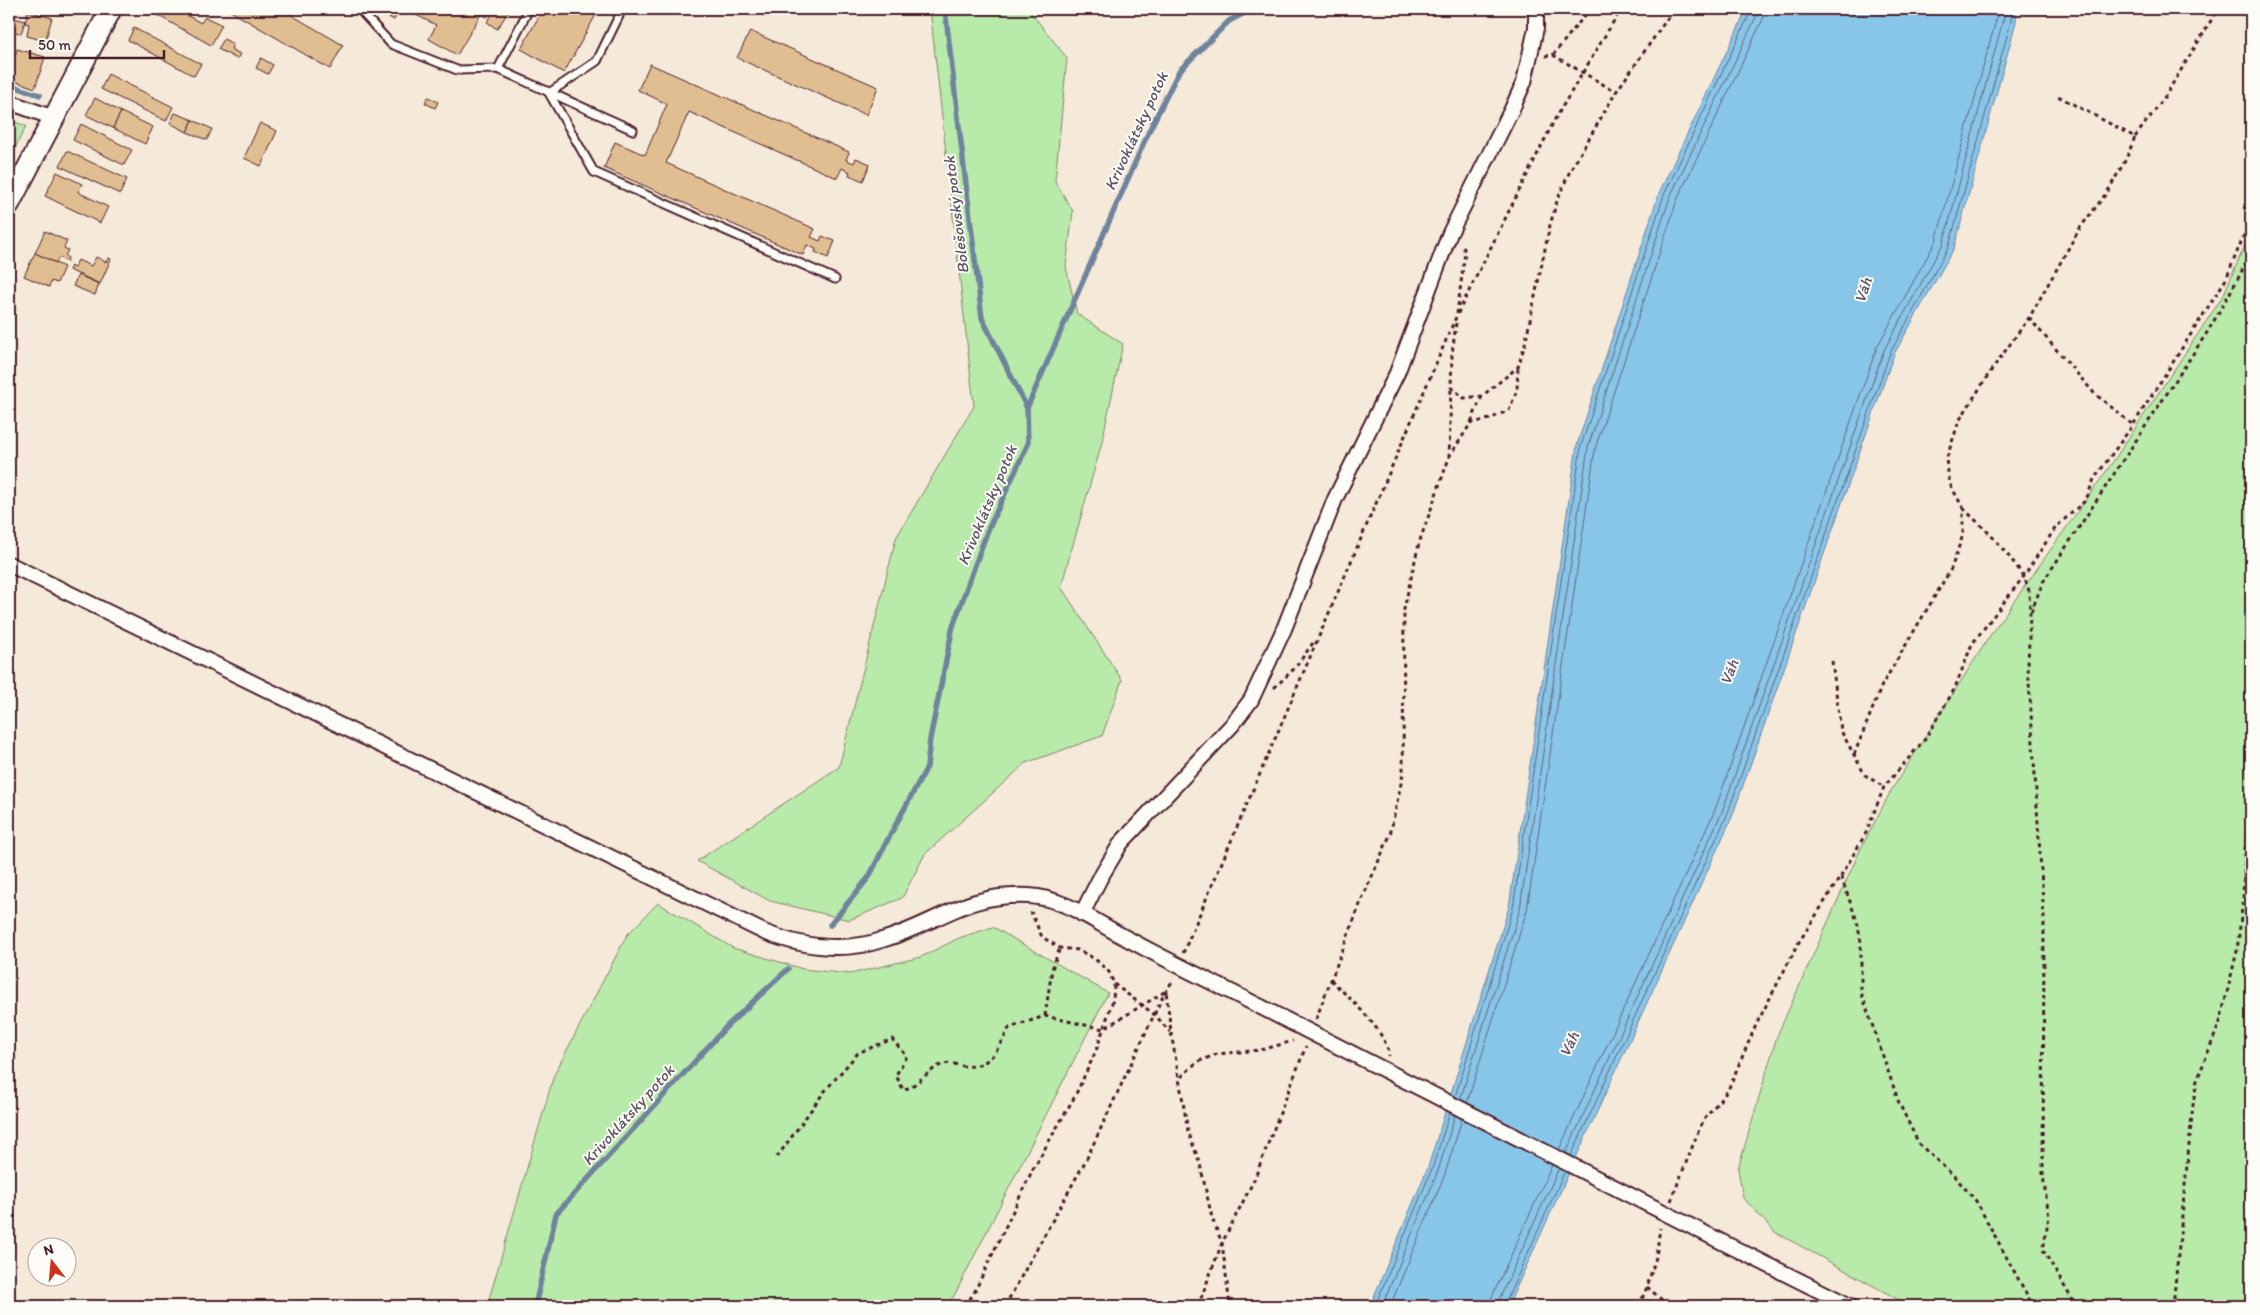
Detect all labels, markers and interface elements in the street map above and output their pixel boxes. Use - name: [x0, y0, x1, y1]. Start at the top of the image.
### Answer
- scale bar: [30, 28, 164, 60]
- text: 50 m: [38, 36, 71, 54]
- water label: Krivoklátsky potok: [1100, 68, 1172, 193]
- water label: Bolešovský potok: [939, 154, 973, 275]
- water label: Váh: [1850, 274, 1876, 305]
- water label: Krivoklátsky potok: [953, 441, 1021, 568]
- water label: Váh: [1716, 656, 1743, 687]
- water label: Váh: [1555, 1028, 1583, 1060]
- water label: Krivoklátsky potok: [578, 1060, 679, 1169]
- north arrow: [28, 1238, 78, 1288]
- text: N: [42, 1241, 55, 1259]

